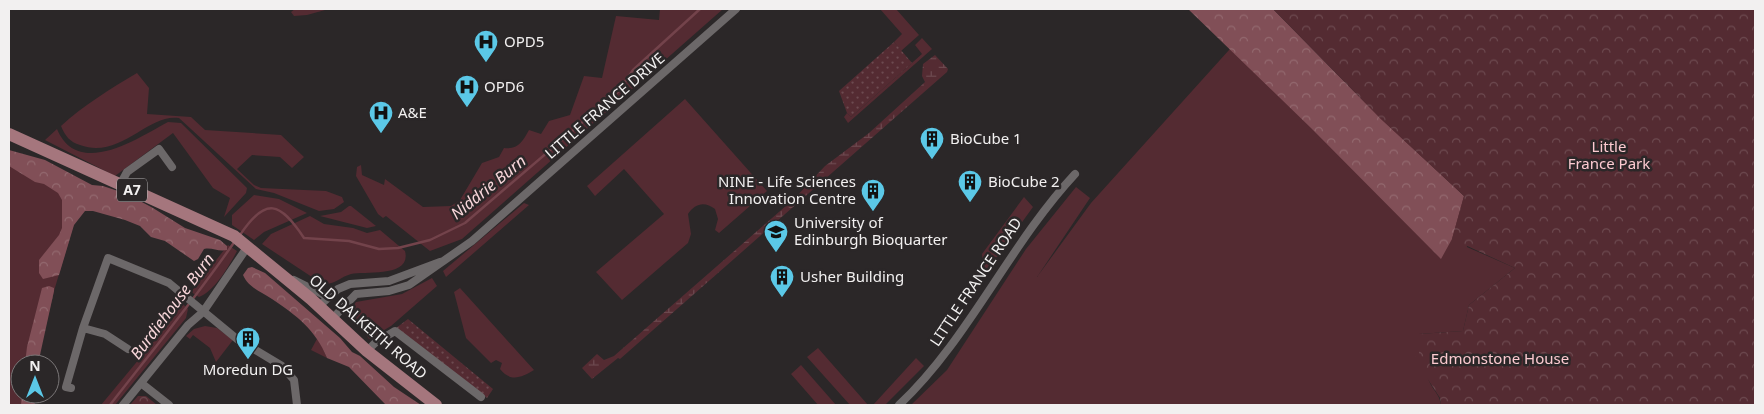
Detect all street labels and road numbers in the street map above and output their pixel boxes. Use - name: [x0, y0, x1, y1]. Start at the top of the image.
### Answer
- street label: LITTLE FRANCE DRIVE: [540, 48, 668, 163]
- road number: A7: [117, 178, 147, 202]
- street label: LITTLE FRANCE ROAD: [925, 213, 1026, 350]
- street label: OLD DALKEITH ROAD: [306, 270, 432, 383]

